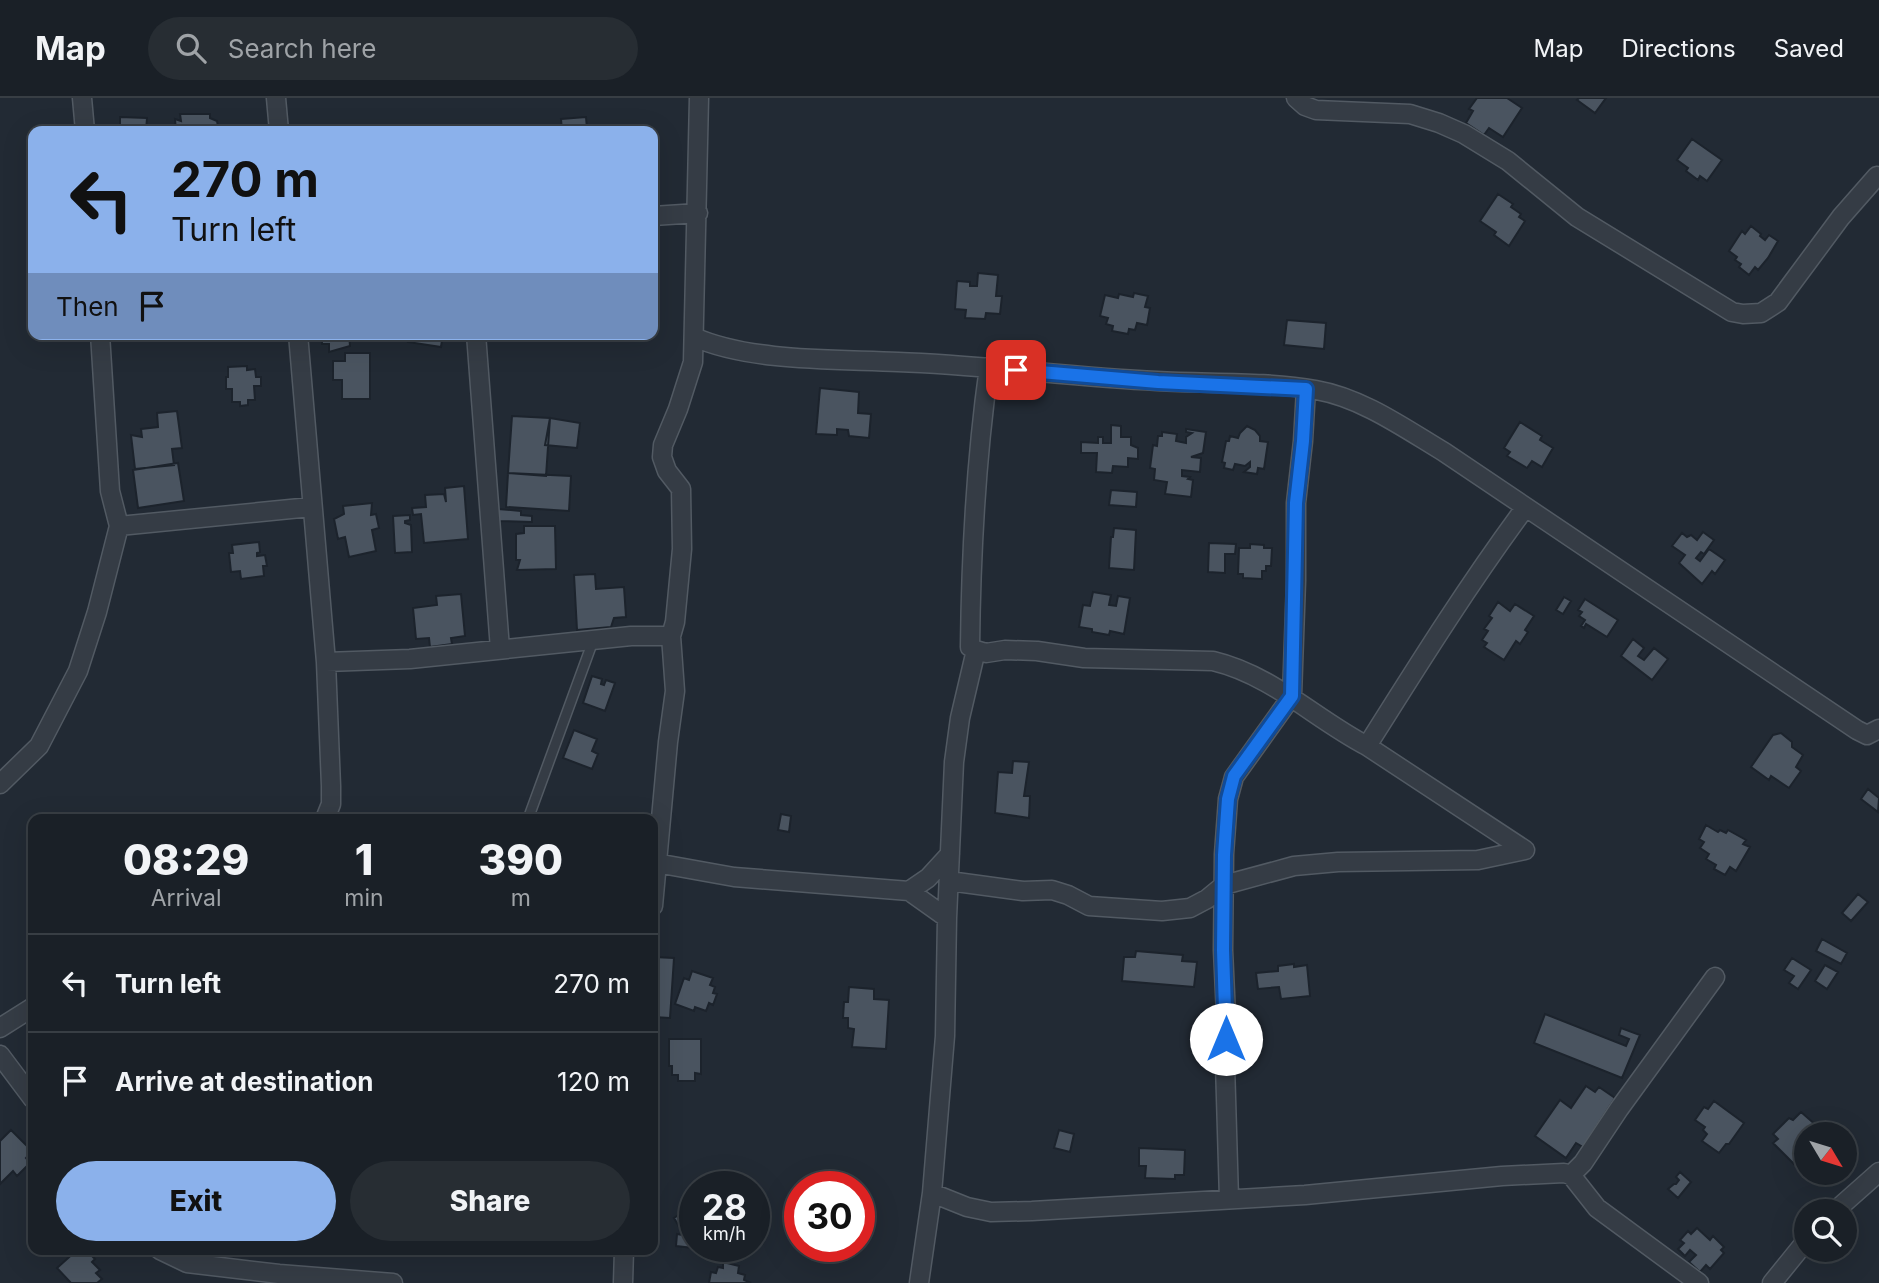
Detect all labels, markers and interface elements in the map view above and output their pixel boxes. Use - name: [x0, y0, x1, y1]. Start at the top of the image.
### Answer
- search box: [148, 17, 638, 80]
- text: Map: [35, 28, 106, 68]
- icon: search: [172, 29, 210, 67]
- text: Search here: [228, 33, 376, 64]
- text: Map: [1534, 34, 1583, 63]
- text: Directions: [1621, 34, 1736, 63]
- text: Saved: [1774, 34, 1844, 63]
- text: 270 m: [171, 150, 319, 209]
- icon: left: [56, 154, 147, 245]
- text: Turn left: [171, 210, 296, 249]
- icon: arrive: [133, 287, 171, 325]
- text: Then: [56, 291, 119, 322]
- pin: [986, 340, 1046, 400]
- icon: arrive: [997, 351, 1035, 389]
- text: 08:29: [123, 834, 249, 885]
- text: 1: [355, 834, 373, 885]
- text: 390: [479, 834, 563, 885]
- text: Arrival: [151, 884, 222, 912]
- text: min: [344, 884, 384, 912]
- text: m: [511, 884, 531, 912]
- icon: left: [56, 964, 94, 1002]
- text: Turn left: [115, 968, 221, 999]
- text: 270 m: [553, 968, 630, 999]
- position arrow: [1189, 1002, 1263, 1076]
- icon: arrive: [56, 1062, 94, 1100]
- text: Arrive at destination: [115, 1066, 374, 1097]
- text: 120 m: [557, 1066, 630, 1097]
- north arrow: [1794, 1122, 1857, 1185]
- map controls: [1794, 1122, 1857, 1262]
- button: Exit: [56, 1161, 336, 1241]
- button: Share: [350, 1161, 630, 1241]
- speed limit sign: 30: [784, 1171, 875, 1262]
- text: 28: [702, 1186, 747, 1228]
- button: search: [1794, 1199, 1857, 1262]
- text: km/h: [703, 1223, 746, 1244]

